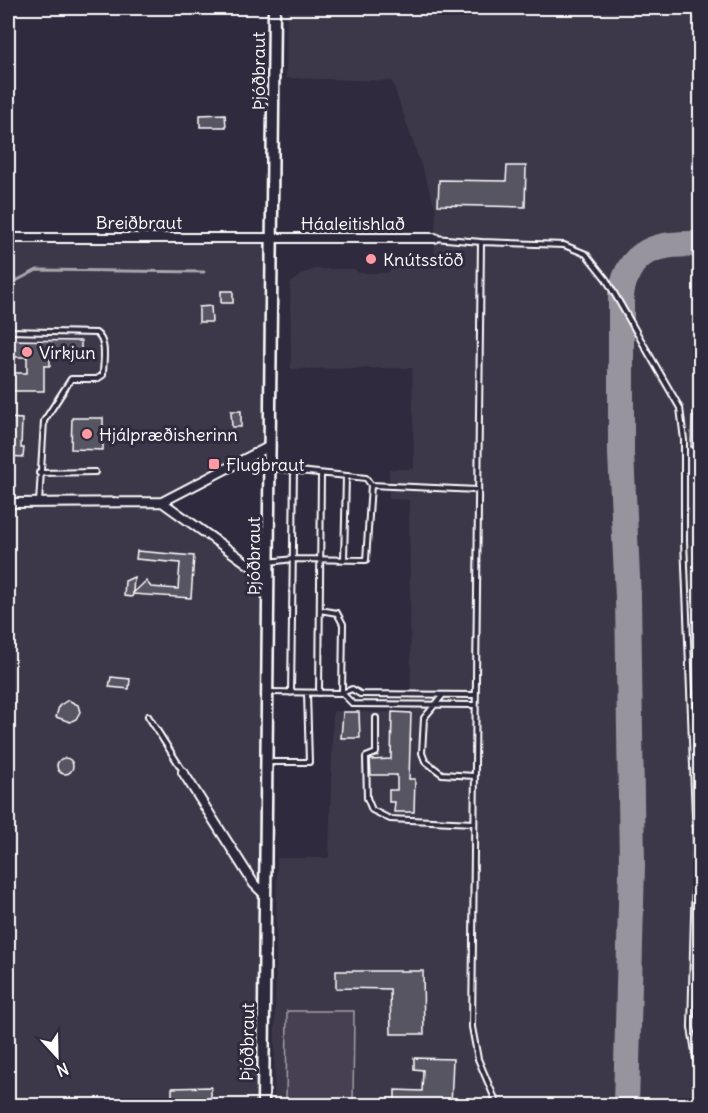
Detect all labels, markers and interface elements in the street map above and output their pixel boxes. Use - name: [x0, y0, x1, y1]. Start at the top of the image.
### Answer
- street label: Þjóðbraut: [247, 32, 270, 110]
- street label: Breiðbraut: [96, 211, 182, 234]
- street label: Háaleitishlað: [301, 212, 405, 235]
- place label: Knútsstöð: [383, 248, 464, 271]
- marker: Knútsstöð: [364, 252, 378, 266]
- place label: Virkjun: [39, 341, 96, 364]
- marker: Virkjun: [20, 345, 34, 359]
- place label: Hjálpræðisherinn: [99, 423, 238, 446]
- marker: Hjálpræðisherinn: [80, 427, 94, 441]
- place label: Flugbraut: [226, 453, 305, 476]
- marker: Flugbraut: [207, 457, 221, 471]
- street label: Þjóðbraut: [242, 517, 265, 595]
- street label: Þjóðbraut: [235, 1003, 259, 1081]
- north arrow: [27, 1026, 87, 1086]
- text: N: [54, 1059, 71, 1081]

